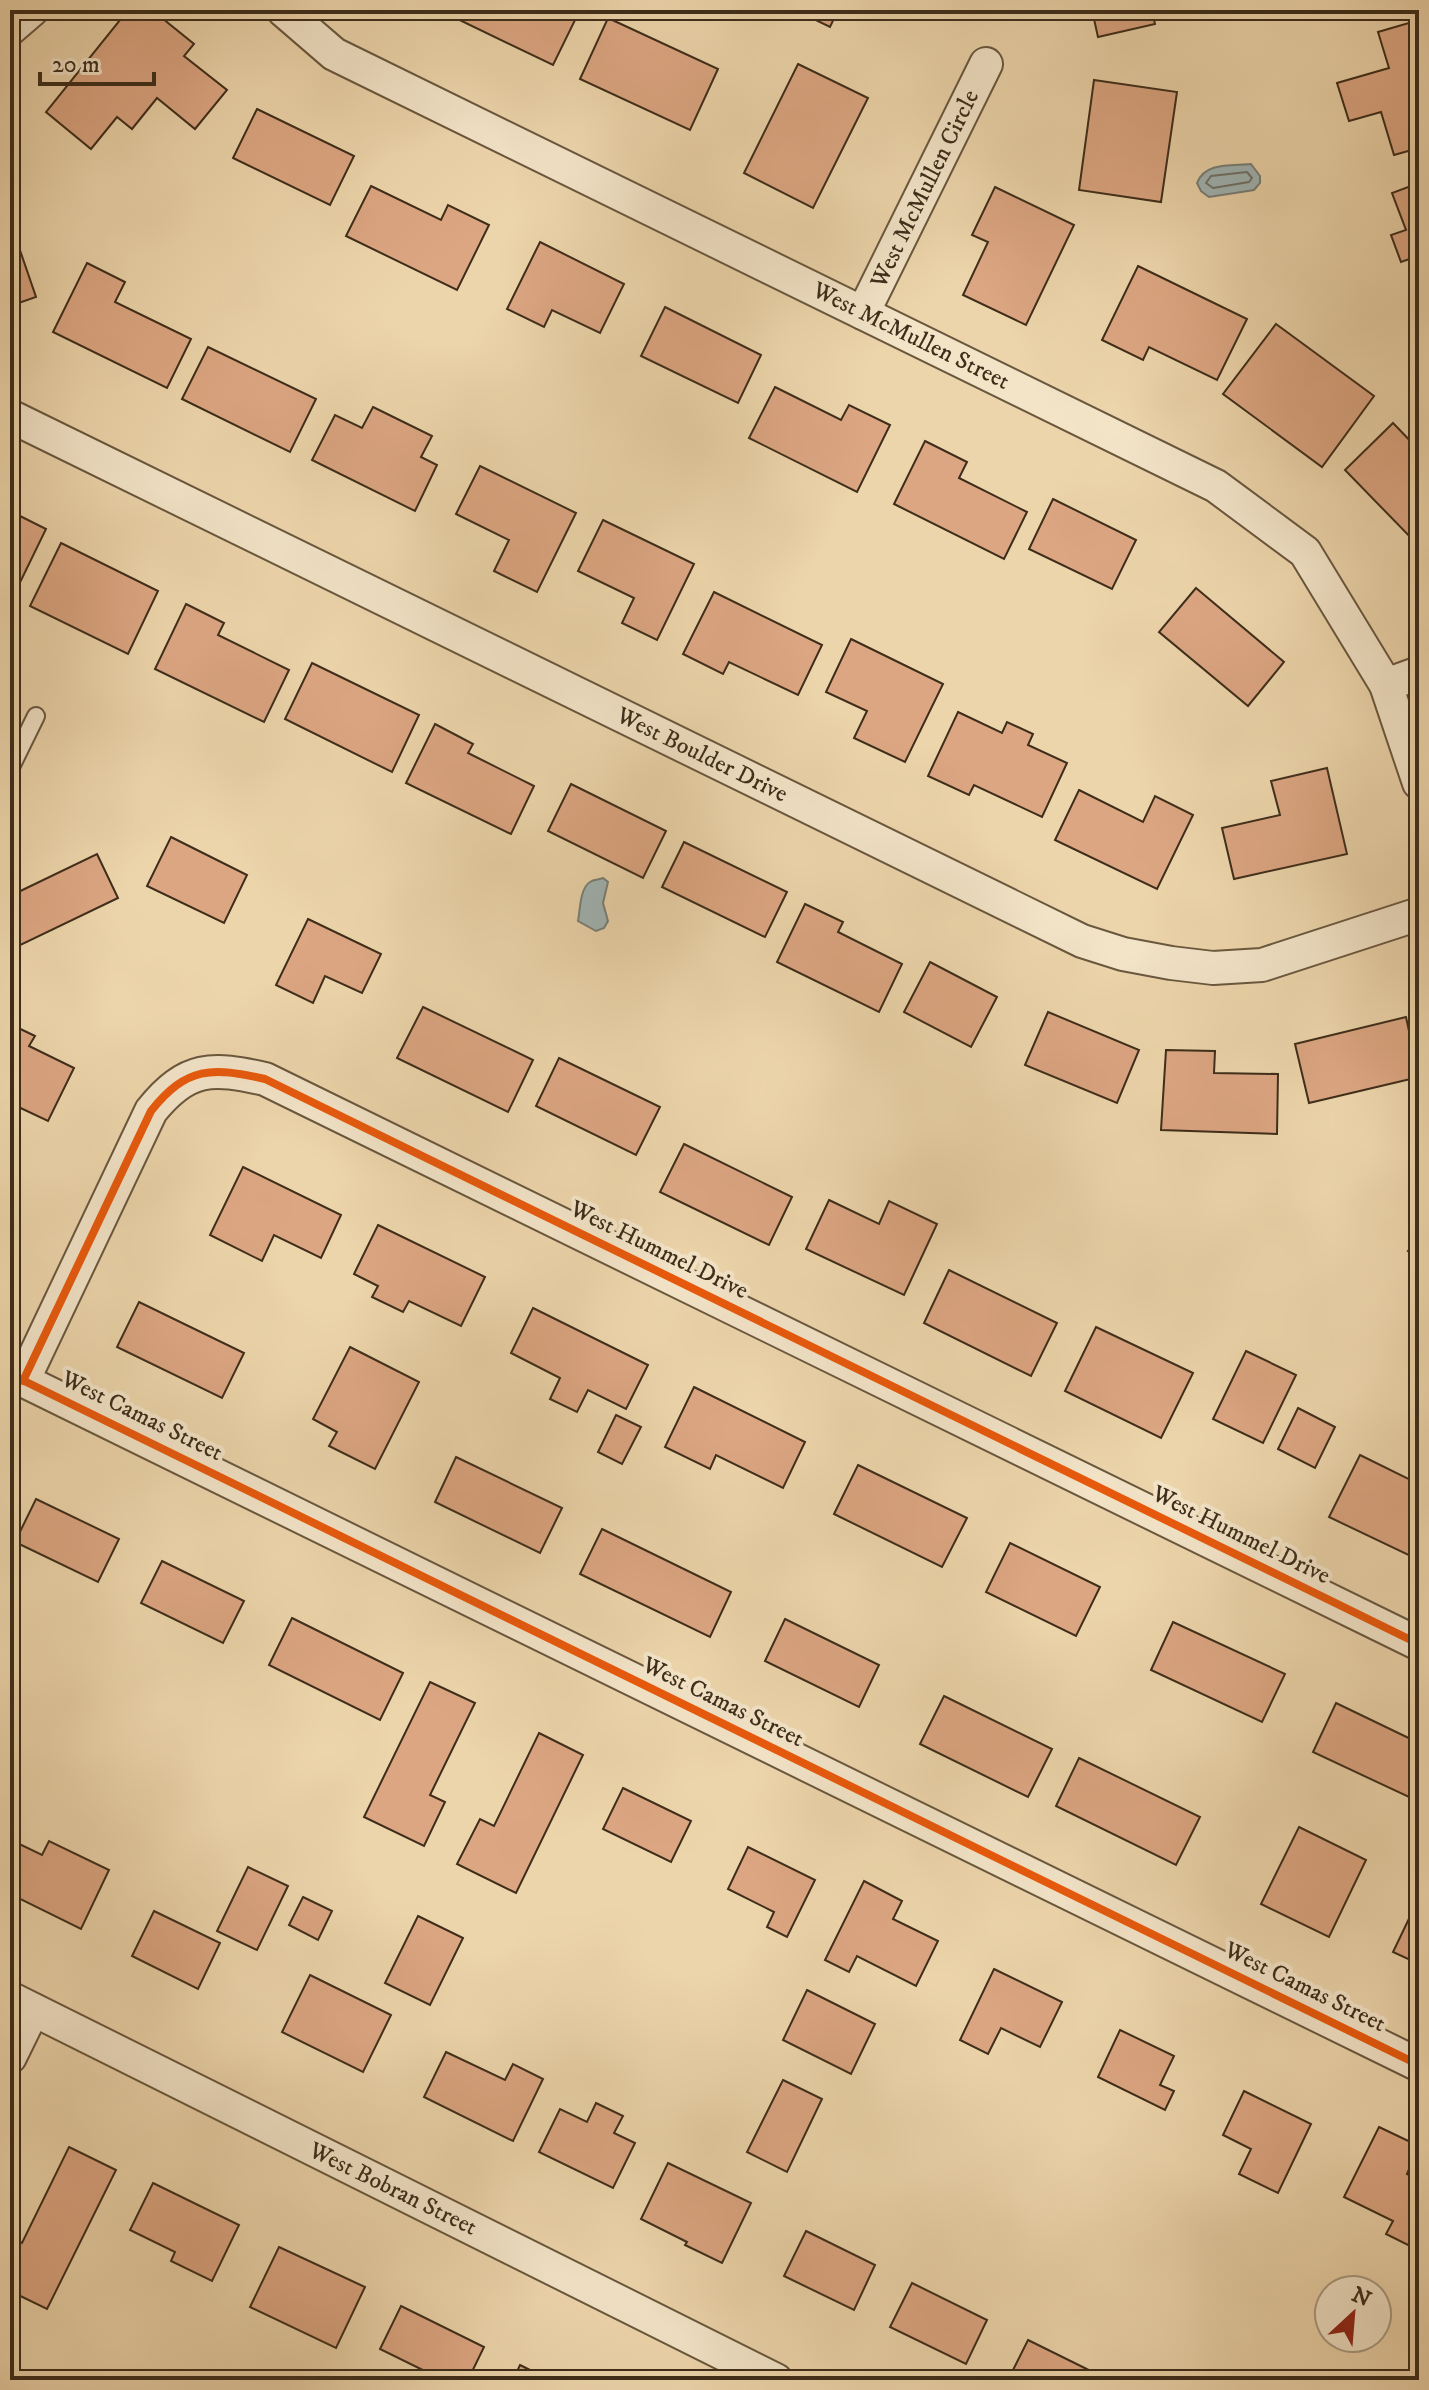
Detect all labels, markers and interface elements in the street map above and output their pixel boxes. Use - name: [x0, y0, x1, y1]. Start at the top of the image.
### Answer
- scale bar: [40, 36, 154, 86]
- text: 20 m: [52, 50, 100, 80]
- street label: West McMullen Circle: [864, 85, 986, 294]
- street label: West McMullen Street: [807, 275, 1015, 397]
- street label: West Boulder Drive: [611, 700, 793, 809]
- street label: West Hummel Drive: [564, 1193, 753, 1306]
- street label: West Camas Street: [55, 1364, 228, 1468]
- street label: West Hummel Drive: [1146, 1478, 1335, 1591]
- street label: West Camas Street: [636, 1650, 809, 1754]
- street label: West Camas Street: [1218, 1935, 1391, 2039]
- street label: West Bobran Street: [303, 2135, 482, 2243]
- north arrow: [1313, 2274, 1393, 2354]
- text: N: [1347, 2281, 1375, 2313]

